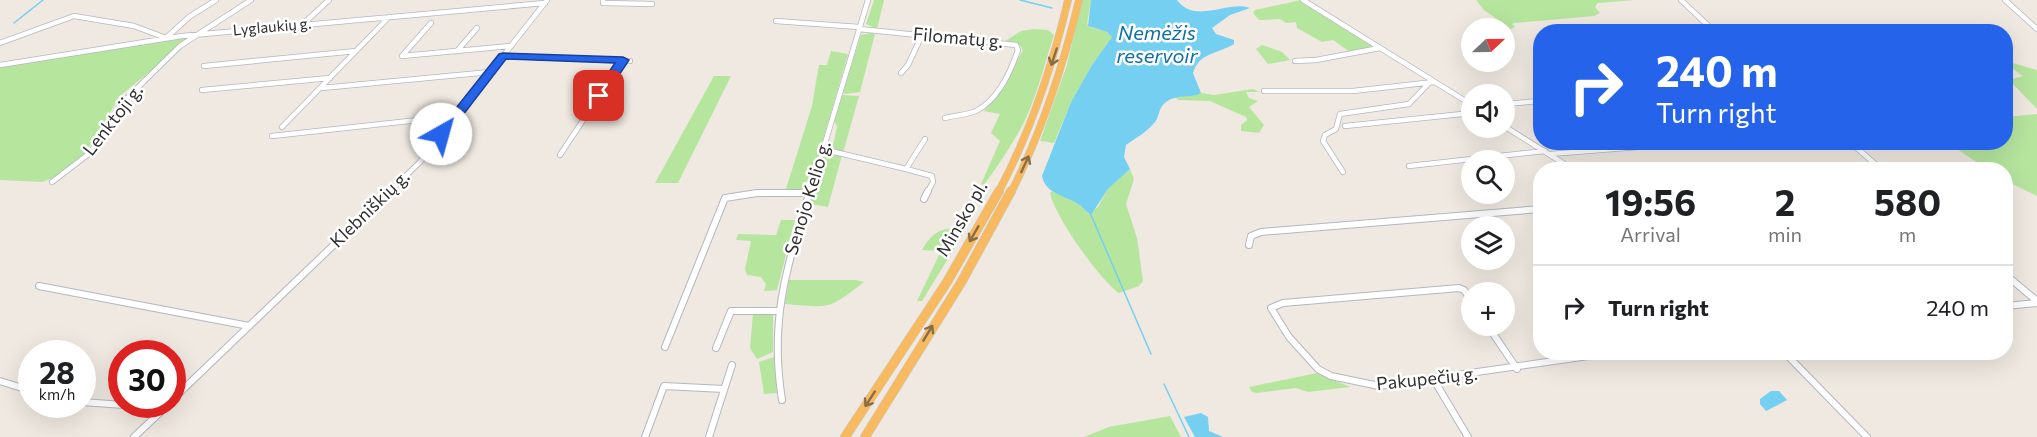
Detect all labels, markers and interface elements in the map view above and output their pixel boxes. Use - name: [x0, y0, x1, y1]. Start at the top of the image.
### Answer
- street label: Lyglaukių g.: [232, 14, 312, 38]
- north arrow: [1461, 18, 1515, 72]
- map controls: [1461, 18, 1515, 336]
- water label: Nemėžis reservoir: [1117, 20, 1198, 67]
- street label: Filomatų g.: [912, 22, 1004, 52]
- text: 240 m: [1656, 44, 1778, 96]
- one-way arrow: [1048, 47, 1059, 66]
- icon: right: [1557, 48, 1635, 126]
- pin: [573, 70, 624, 121]
- street label: Lenktoji g.: [78, 79, 147, 159]
- icon: arrive: [582, 79, 615, 112]
- button: sound: [1461, 84, 1515, 138]
- text: Turn right: [1656, 96, 1776, 129]
- position arrow: [409, 102, 473, 166]
- street label: Senojo Kelio g.: [779, 138, 835, 257]
- button: search: [1461, 150, 1515, 204]
- one-way arrow: [1019, 155, 1031, 173]
- street label: Klebniškių g.: [325, 165, 414, 252]
- street label: Minsko pl.: [931, 177, 992, 260]
- text: 19:56: [1605, 179, 1696, 223]
- text: 2: [1775, 179, 1795, 223]
- text: 580: [1874, 179, 1941, 223]
- button: layers: [1461, 216, 1515, 270]
- text: Arrival: [1620, 222, 1681, 246]
- text: min: [1768, 222, 1802, 246]
- text: m: [1899, 222, 1916, 246]
- one-way arrow: [968, 225, 980, 242]
- button: +: [1461, 282, 1515, 336]
- icon: right: [1557, 291, 1590, 324]
- text: Turn right: [1608, 294, 1709, 321]
- text: 240 m: [1926, 294, 1989, 321]
- one-way arrow: [923, 325, 935, 342]
- speed limit sign: 30: [108, 340, 186, 418]
- text: 28: [39, 353, 75, 390]
- street label: Pakupečių g.: [1375, 362, 1479, 394]
- text: km/h: [39, 385, 75, 403]
- one-way arrow: [864, 390, 876, 407]

